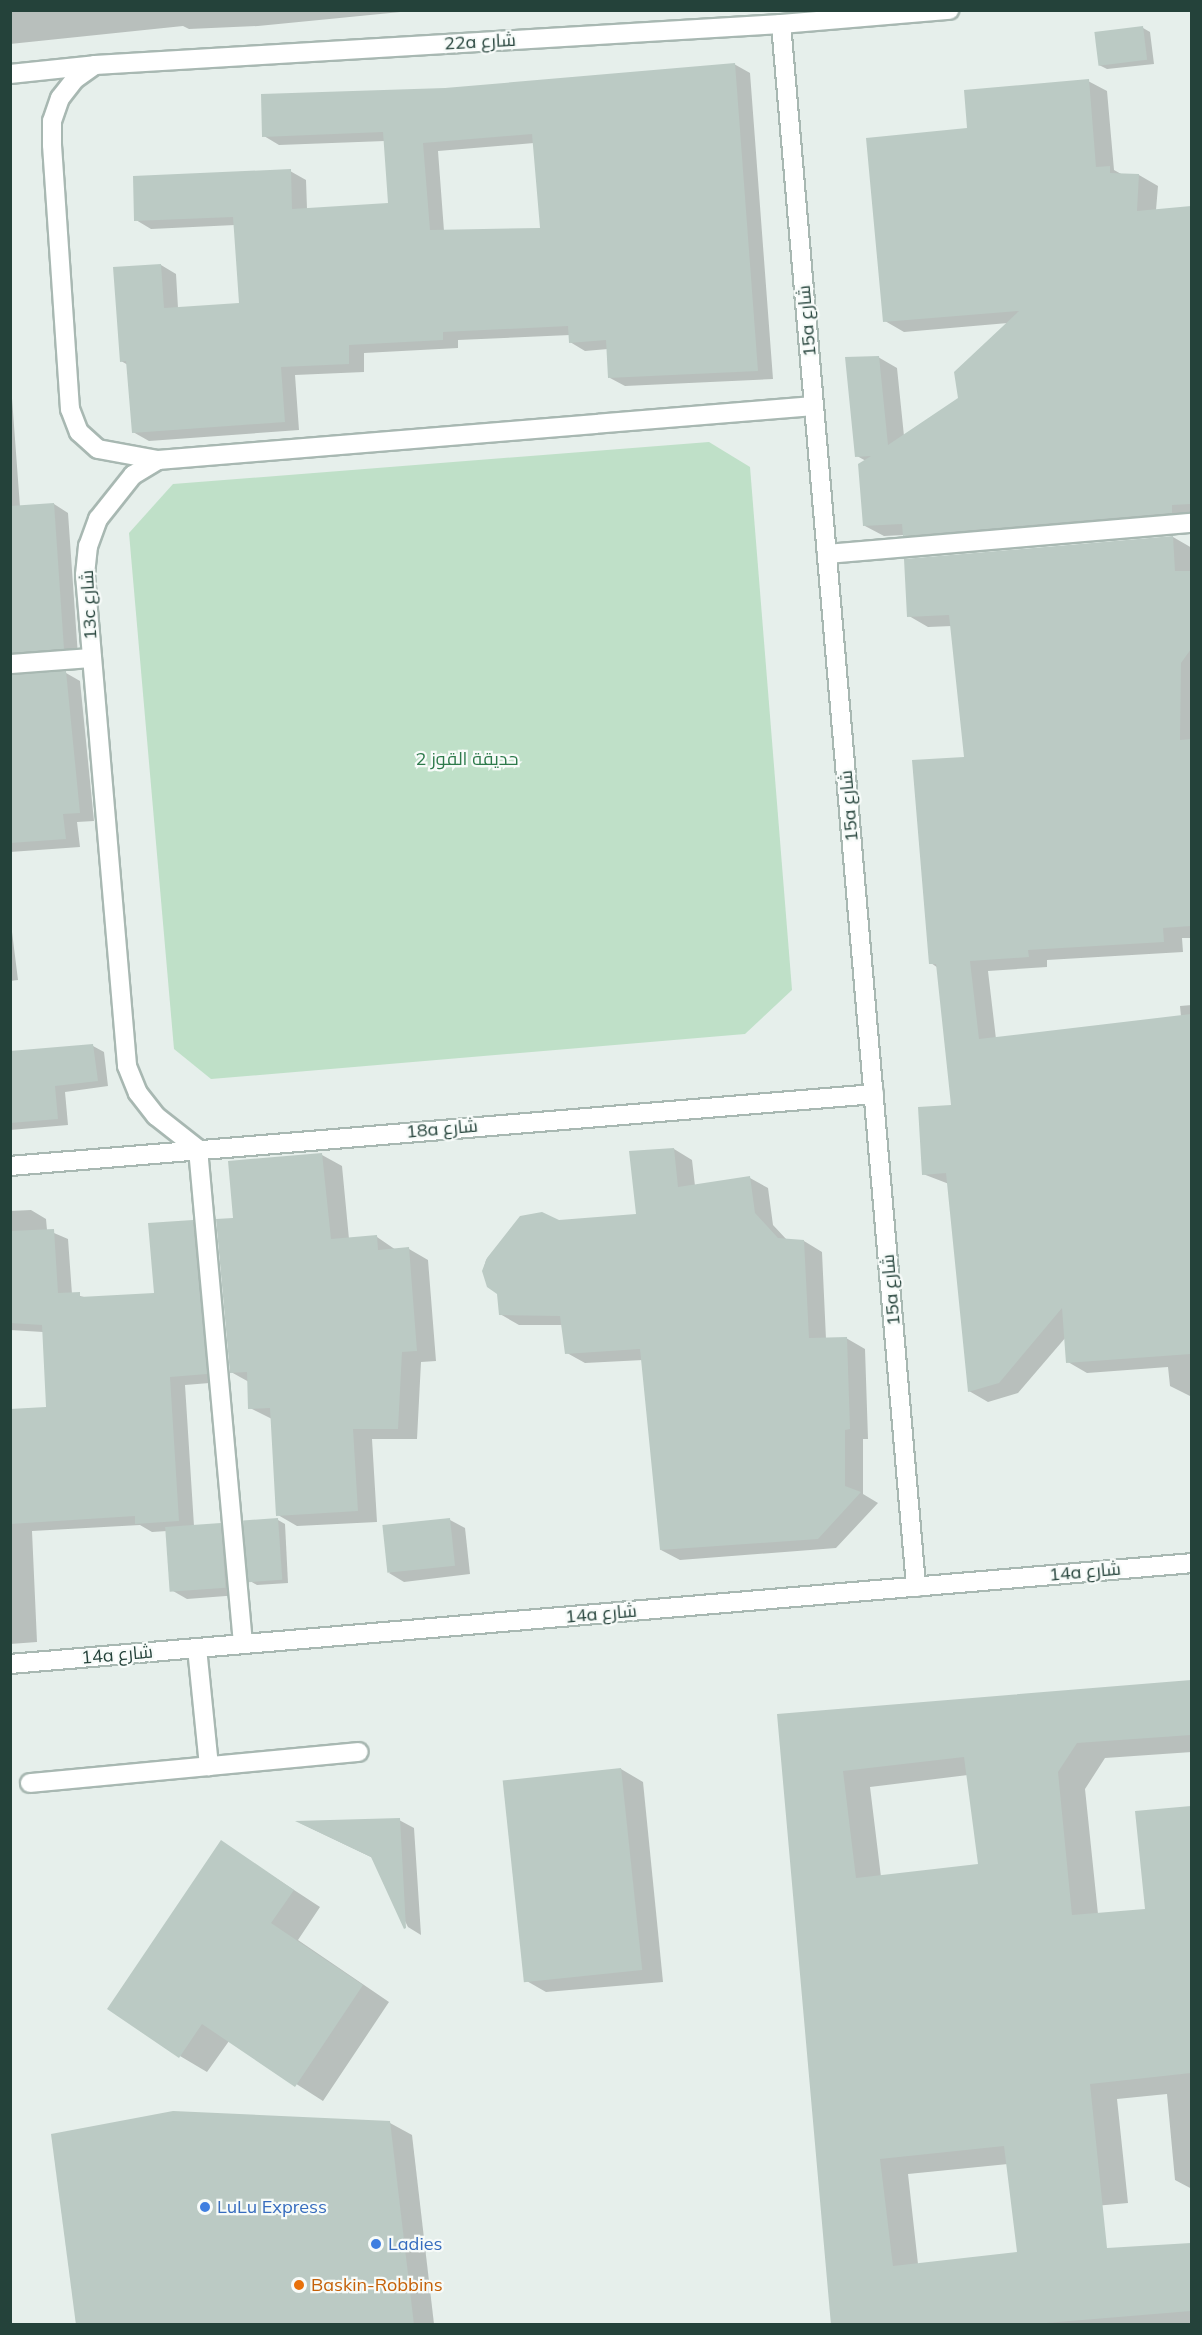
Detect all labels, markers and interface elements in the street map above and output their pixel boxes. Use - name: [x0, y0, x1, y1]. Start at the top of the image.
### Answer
- street label: 22a شارع: [444, 29, 516, 55]
- street label: 15a شارع: [793, 284, 821, 358]
- street label: 13c شارع: [76, 569, 102, 641]
- park label: حديقة القوز 2: [416, 748, 518, 770]
- street label: 15a شارع: [835, 769, 863, 843]
- street label: 18a شارع: [405, 1115, 479, 1143]
- street label: 15a شارع: [877, 1253, 905, 1327]
- street label: 14a شارع: [1048, 1558, 1122, 1586]
- street label: 14a شارع: [564, 1600, 638, 1628]
- street label: 14a شارع: [80, 1641, 154, 1669]
- place label: LuLu Express: [217, 2196, 327, 2218]
- marker: LuLu Express: [198, 2200, 212, 2214]
- place label: Ladies: [388, 2233, 442, 2255]
- marker: Ladies: [369, 2237, 383, 2251]
- place label: Baskin-Robbins: [311, 2274, 443, 2296]
- marker: Baskin-Robbins: [292, 2278, 306, 2292]

